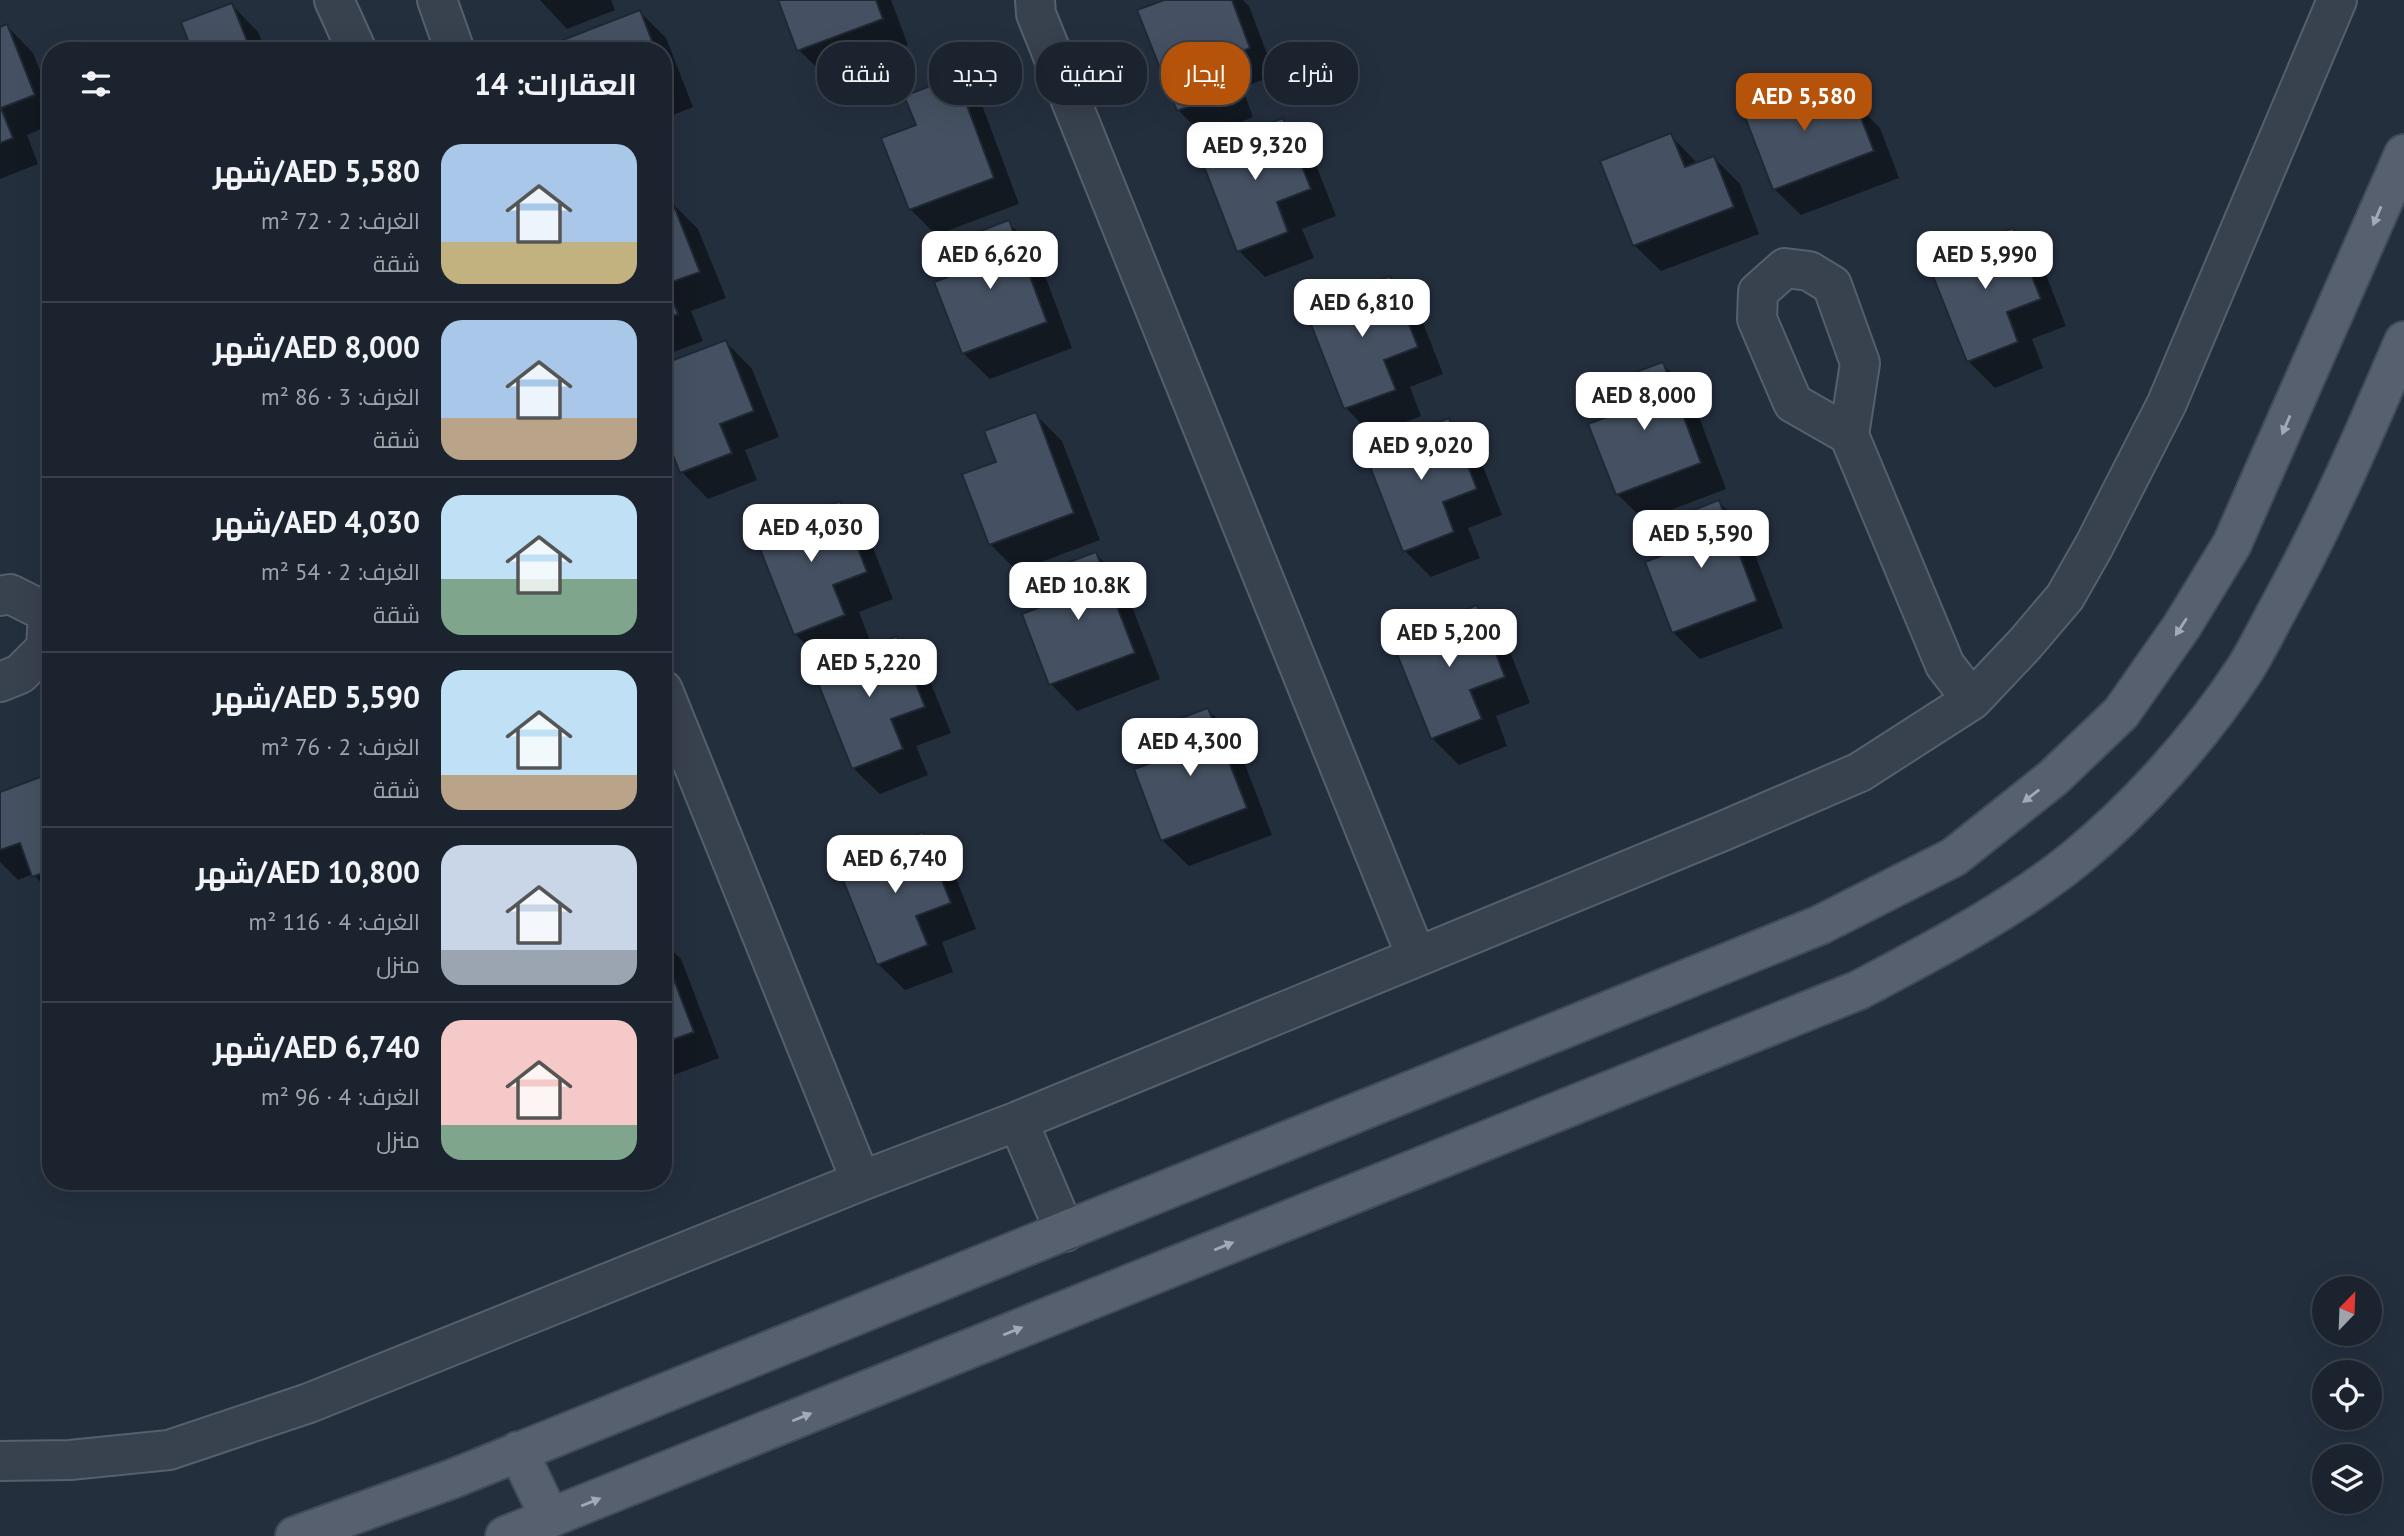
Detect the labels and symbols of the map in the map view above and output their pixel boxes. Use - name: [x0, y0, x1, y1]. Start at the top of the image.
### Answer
- pin: AED 5,580: [1724, 74, 1884, 133]
- pin: AED 9,320: [1175, 122, 1335, 182]
- one-way arrow: [2371, 206, 2382, 227]
- pin: AED 6,620: [910, 232, 1070, 291]
- pin: AED 5,990: [1905, 232, 2065, 291]
- pin: AED 6,810: [1282, 280, 1442, 339]
- pin: AED 8,000: [1564, 372, 1724, 432]
- one-way arrow: [2280, 415, 2292, 435]
- pin: AED 9,020: [1341, 422, 1501, 482]
- pin: AED 4,030: [731, 504, 891, 564]
- pin: AED 5,590: [1621, 510, 1781, 570]
- pin: AED 10.8K: [998, 562, 1158, 622]
- pin: AED 5,200: [1369, 610, 1529, 669]
- one-way arrow: [2175, 617, 2188, 636]
- pin: AED 5,220: [789, 640, 949, 699]
- pin: AED 4,300: [1110, 718, 1270, 778]
- one-way arrow: [2023, 788, 2041, 803]
- pin: AED 6,740: [815, 836, 975, 895]
- one-way arrow: [1214, 1241, 1235, 1252]
- north arrow: [2312, 1276, 2382, 1346]
- one-way arrow: [1003, 1326, 1024, 1337]
- one-way arrow: [792, 1411, 813, 1422]
- one-way arrow: [581, 1496, 602, 1507]

